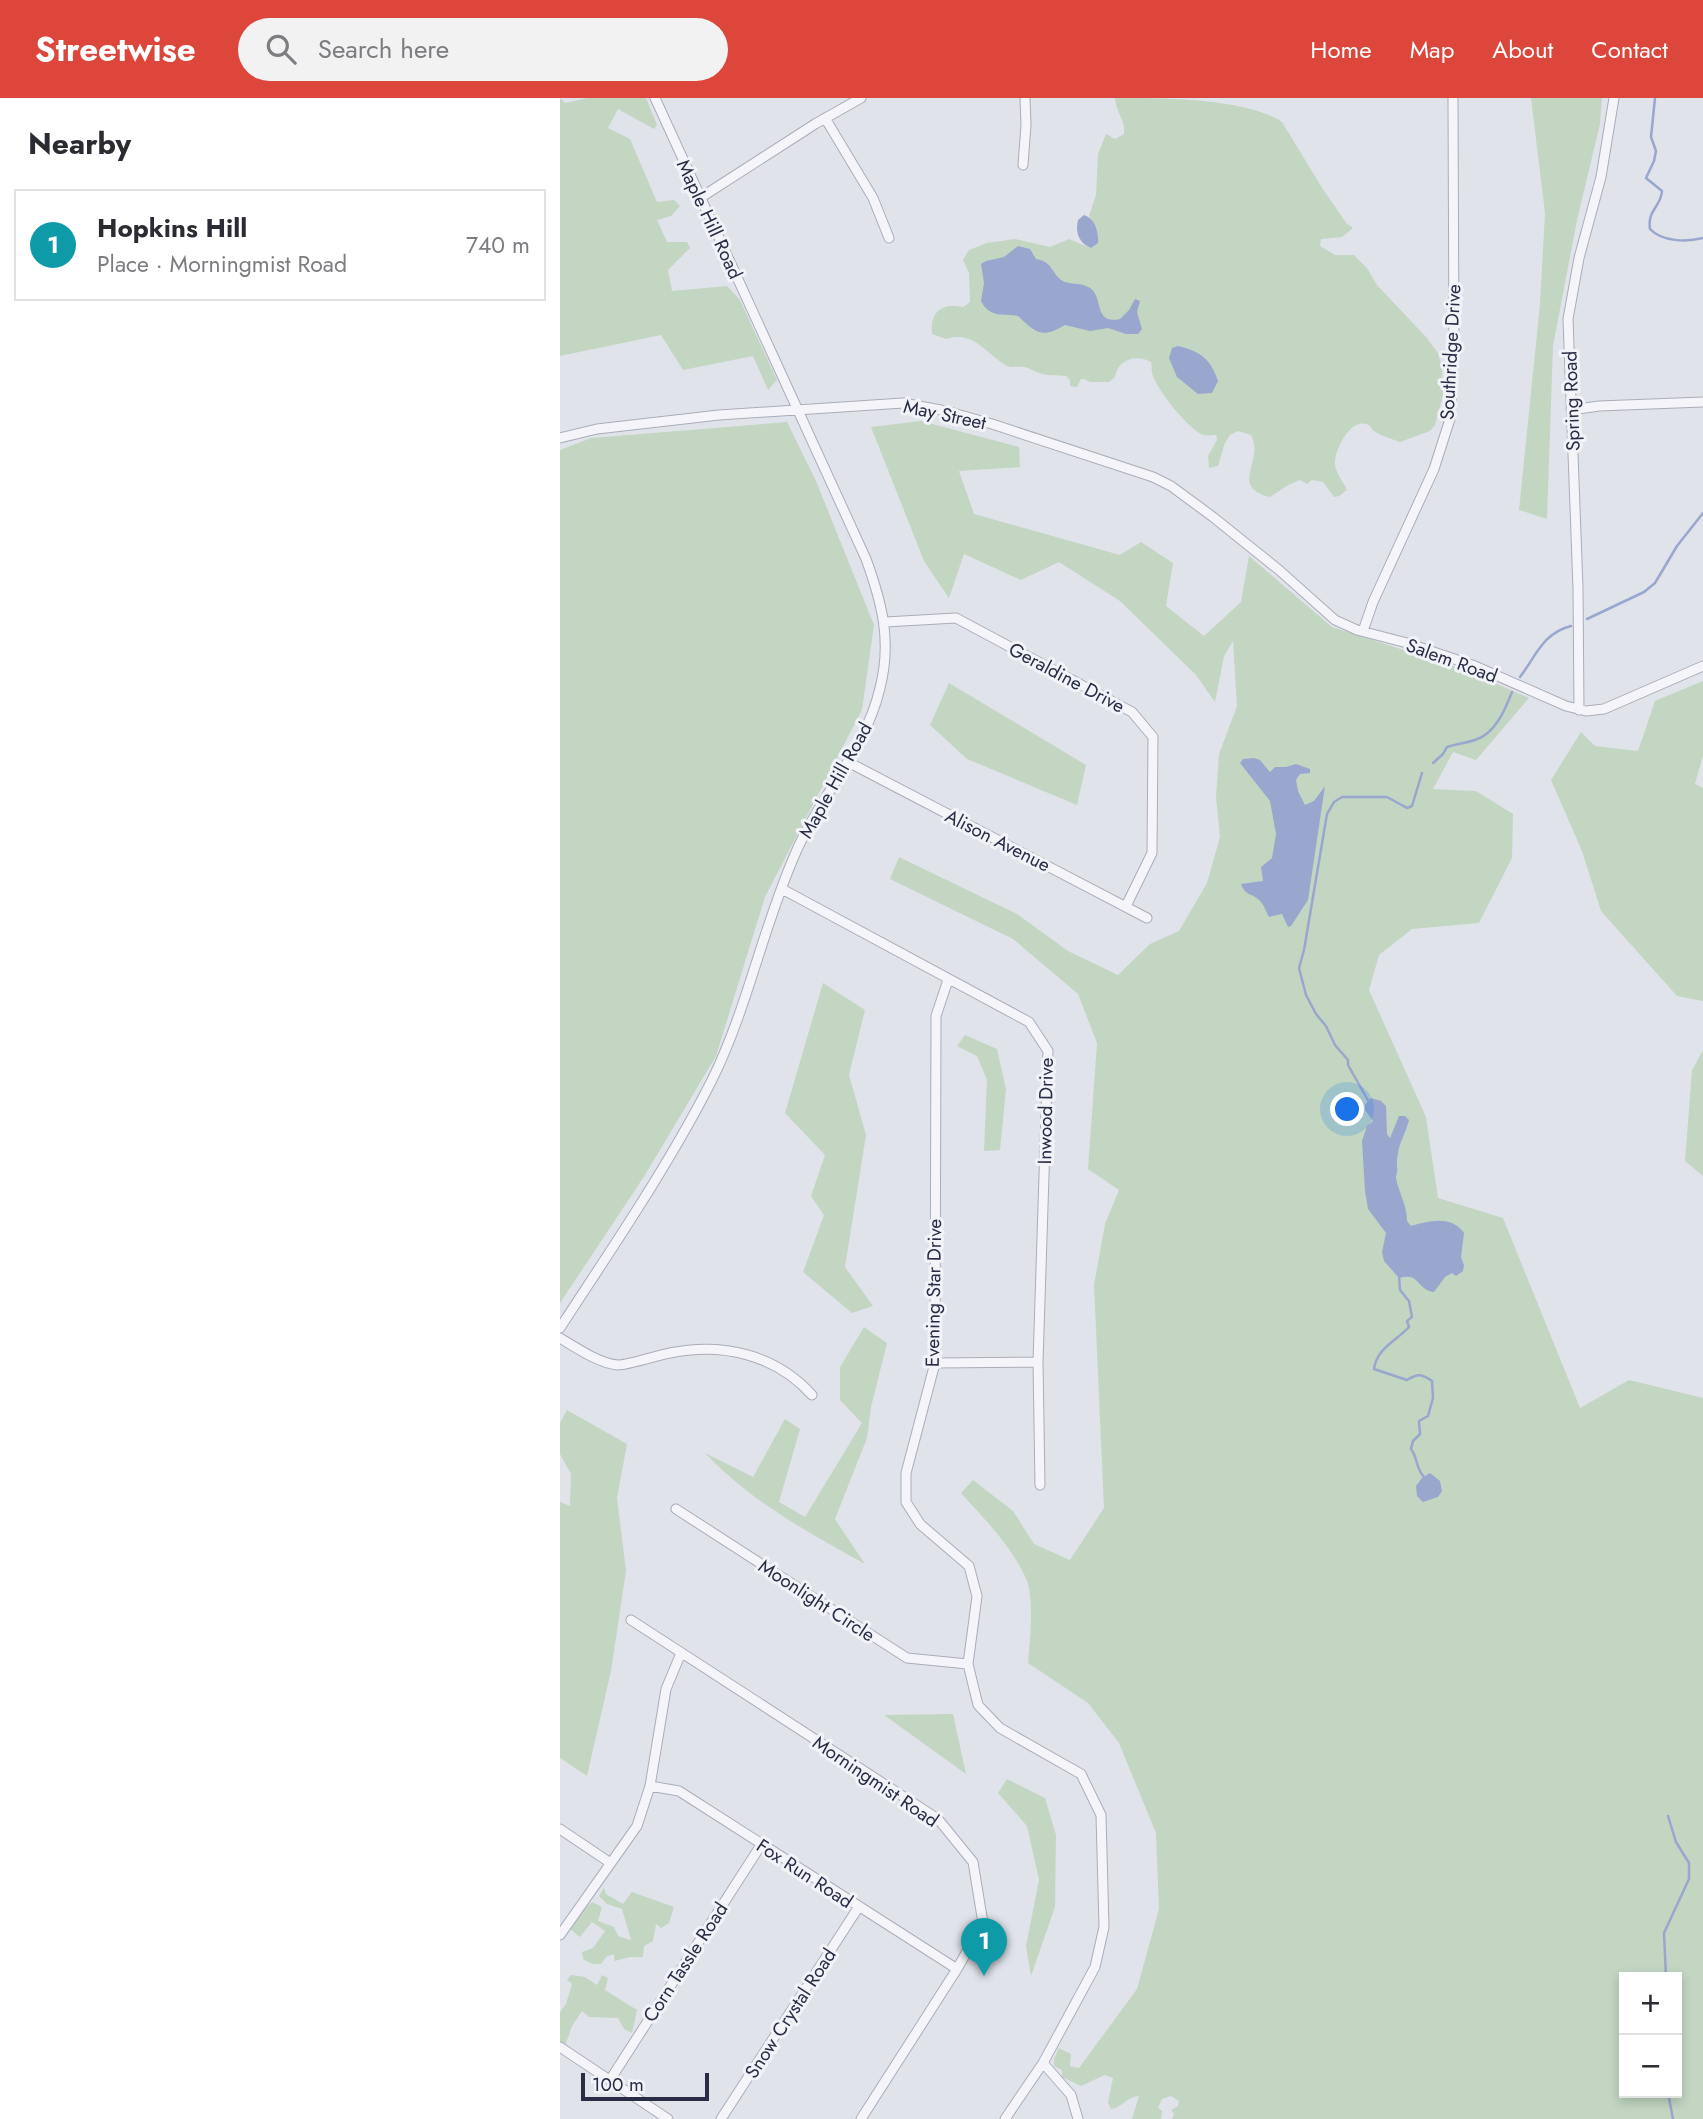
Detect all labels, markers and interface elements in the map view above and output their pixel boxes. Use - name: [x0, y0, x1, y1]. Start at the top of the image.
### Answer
- search box: [238, 18, 728, 81]
- text: Streetwise: [35, 26, 196, 73]
- icon: search: [262, 30, 300, 68]
- text: Search here: [318, 30, 449, 68]
- text: Home: [1310, 32, 1372, 67]
- text: Map: [1410, 32, 1454, 67]
- text: About: [1492, 32, 1553, 67]
- text: Contact: [1591, 32, 1668, 67]
- text: Nearby: [28, 122, 131, 165]
- street label: Maple Hill Road: [670, 155, 749, 283]
- text: Hopkins Hill: [97, 209, 247, 247]
- text: 1: [47, 228, 59, 262]
- text: 740 m: [466, 228, 530, 262]
- text: Place · Morningmist Road: [97, 247, 347, 281]
- street label: Southridge Drive: [1433, 283, 1468, 421]
- street label: Spring Road: [1556, 350, 1587, 452]
- street label: May Street: [901, 393, 989, 436]
- street label: Salem Road: [1402, 632, 1501, 689]
- street label: Geraldine Drive: [1004, 635, 1130, 720]
- street label: Maple Hill Road: [792, 717, 879, 843]
- street label: Alison Avenue: [941, 802, 1055, 879]
- street label: Inwood Drive: [1031, 1057, 1060, 1165]
- your location: [1330, 1092, 1364, 1126]
- street label: Evening Star Drive: [919, 1218, 948, 1367]
- street label: Moonlight Circle: [753, 1553, 880, 1648]
- street label: Morningmist Road: [807, 1729, 944, 1834]
- street label: Fox Run Road: [751, 1832, 858, 1915]
- street label: Corn Tassle Road: [637, 1897, 734, 2027]
- pin: 1: [961, 1918, 1007, 1976]
- street label: Snow Crystal Road: [738, 1943, 843, 2084]
- map controls: [1619, 1972, 1682, 2098]
- button: +: [1619, 1972, 1682, 2035]
- button: −: [1619, 2035, 1682, 2098]
- scale bar: [581, 2070, 709, 2102]
- text: 100 m: [592, 2071, 644, 2098]

